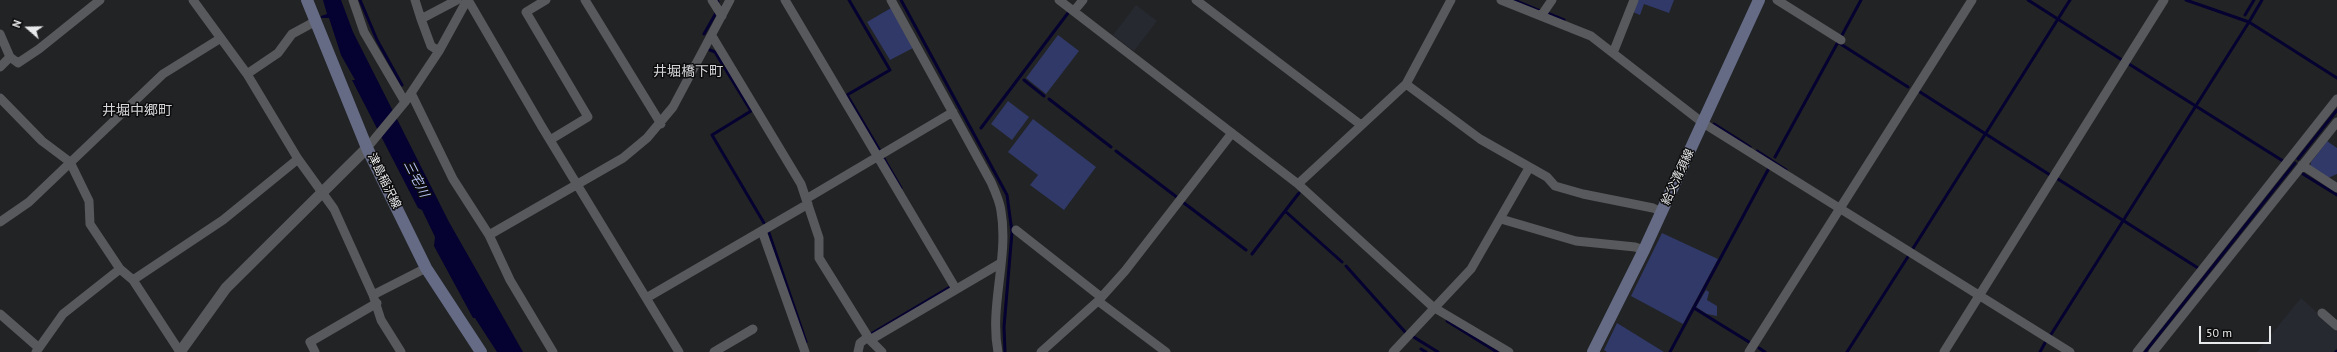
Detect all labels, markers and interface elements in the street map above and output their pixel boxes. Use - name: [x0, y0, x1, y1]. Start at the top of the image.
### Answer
- north arrow: [8, 8, 48, 48]
- text: N: [9, 18, 25, 30]
- district label: 井堀橋下町: [653, 64, 723, 80]
- district label: 井堀中郷町: [102, 103, 172, 119]
- street label: 給父清須線: [1659, 147, 1697, 207]
- street label: 津島稲沢線: [364, 151, 404, 211]
- water label: 三宅川: [400, 158, 432, 200]
- scale bar: [2201, 318, 2273, 344]
- text: 50 m: [2206, 325, 2232, 340]

